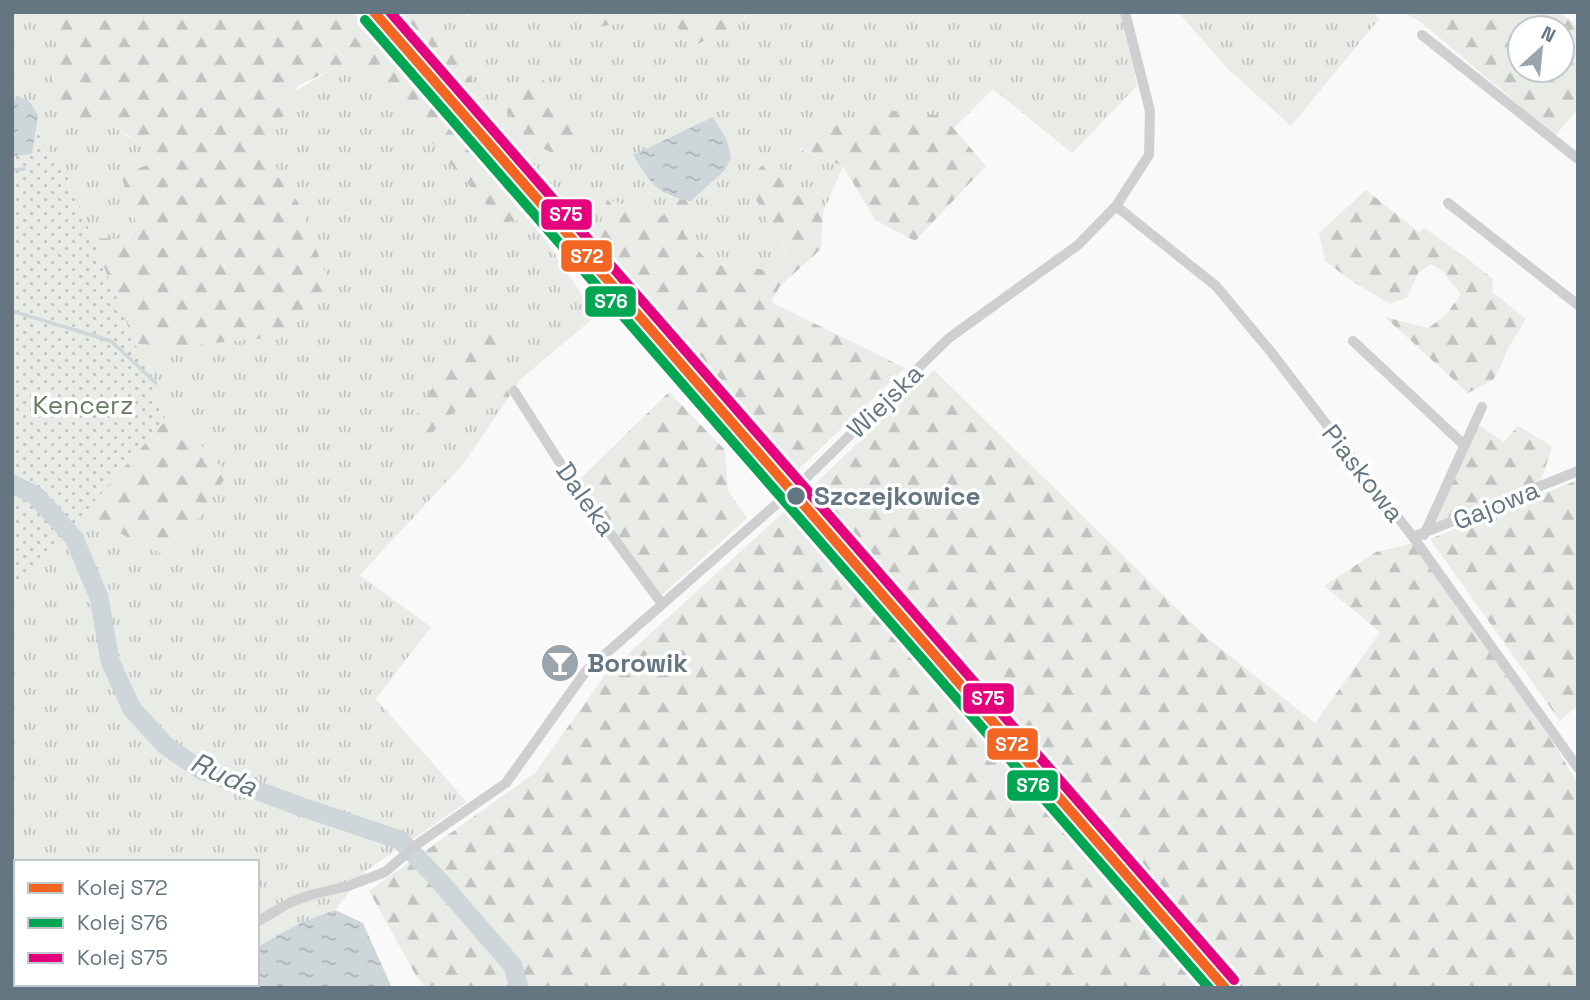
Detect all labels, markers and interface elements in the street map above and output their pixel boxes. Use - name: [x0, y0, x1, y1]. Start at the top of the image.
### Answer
- north arrow: [1506, 14, 1576, 84]
- text: N: [1537, 20, 1560, 48]
- line badge: S75: [540, 198, 593, 231]
- text: S75: [549, 202, 583, 227]
- line badge: S72: [560, 239, 613, 273]
- text: S72: [570, 244, 604, 269]
- line badge: S76: [584, 285, 637, 318]
- text: S76: [594, 289, 628, 314]
- street label: Wiejska: [840, 356, 930, 446]
- park label: Kencerz: [33, 388, 133, 422]
- street label: Piaskowa: [1314, 417, 1412, 529]
- street label: Daleka: [548, 455, 624, 543]
- street label: Gajowa: [1448, 472, 1544, 538]
- place label: Szczejkowice: [814, 479, 981, 513]
- marker: Szczejkowice: [785, 485, 807, 507]
- bar icon: Borowik: [539, 642, 581, 684]
- place label: Borowik: [587, 646, 688, 680]
- line badge: S75: [962, 682, 1015, 715]
- text: S75: [971, 686, 1005, 711]
- line badge: S72: [986, 727, 1039, 761]
- text: S72: [995, 732, 1029, 757]
- water label: Ruda: [185, 744, 264, 805]
- line badge: S76: [1006, 769, 1059, 802]
- text: S76: [1016, 773, 1050, 798]
- legend: [14, 860, 259, 986]
- text: Kolej S72: [77, 874, 168, 901]
- text: Kolej S76: [77, 909, 168, 936]
- text: Kolej S75: [77, 944, 168, 971]

